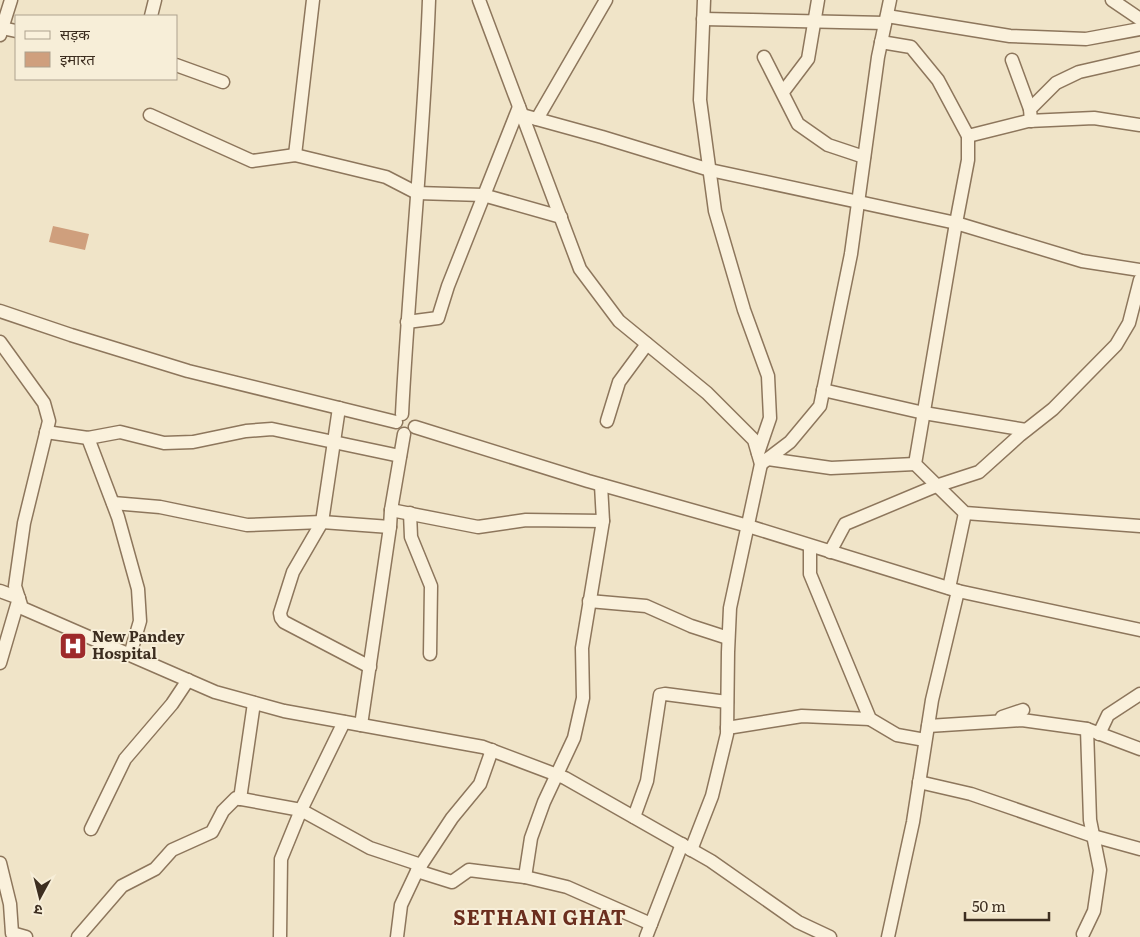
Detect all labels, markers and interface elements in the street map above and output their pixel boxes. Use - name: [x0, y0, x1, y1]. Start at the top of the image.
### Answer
- legend: [15, 15, 178, 80]
- text: सड़क: [60, 22, 90, 45]
- text: इमारत: [60, 47, 95, 70]
- place label: New Pandey Hospital: [92, 624, 185, 664]
- hospital icon: New Pandey Hospital: [58, 631, 88, 661]
- north arrow: [15, 872, 65, 922]
- scale bar: [965, 890, 1049, 922]
- text: 50 m: [972, 894, 1006, 917]
- text: उ: [32, 900, 44, 921]
- district label: SETHANI GHAT: [453, 901, 627, 931]

